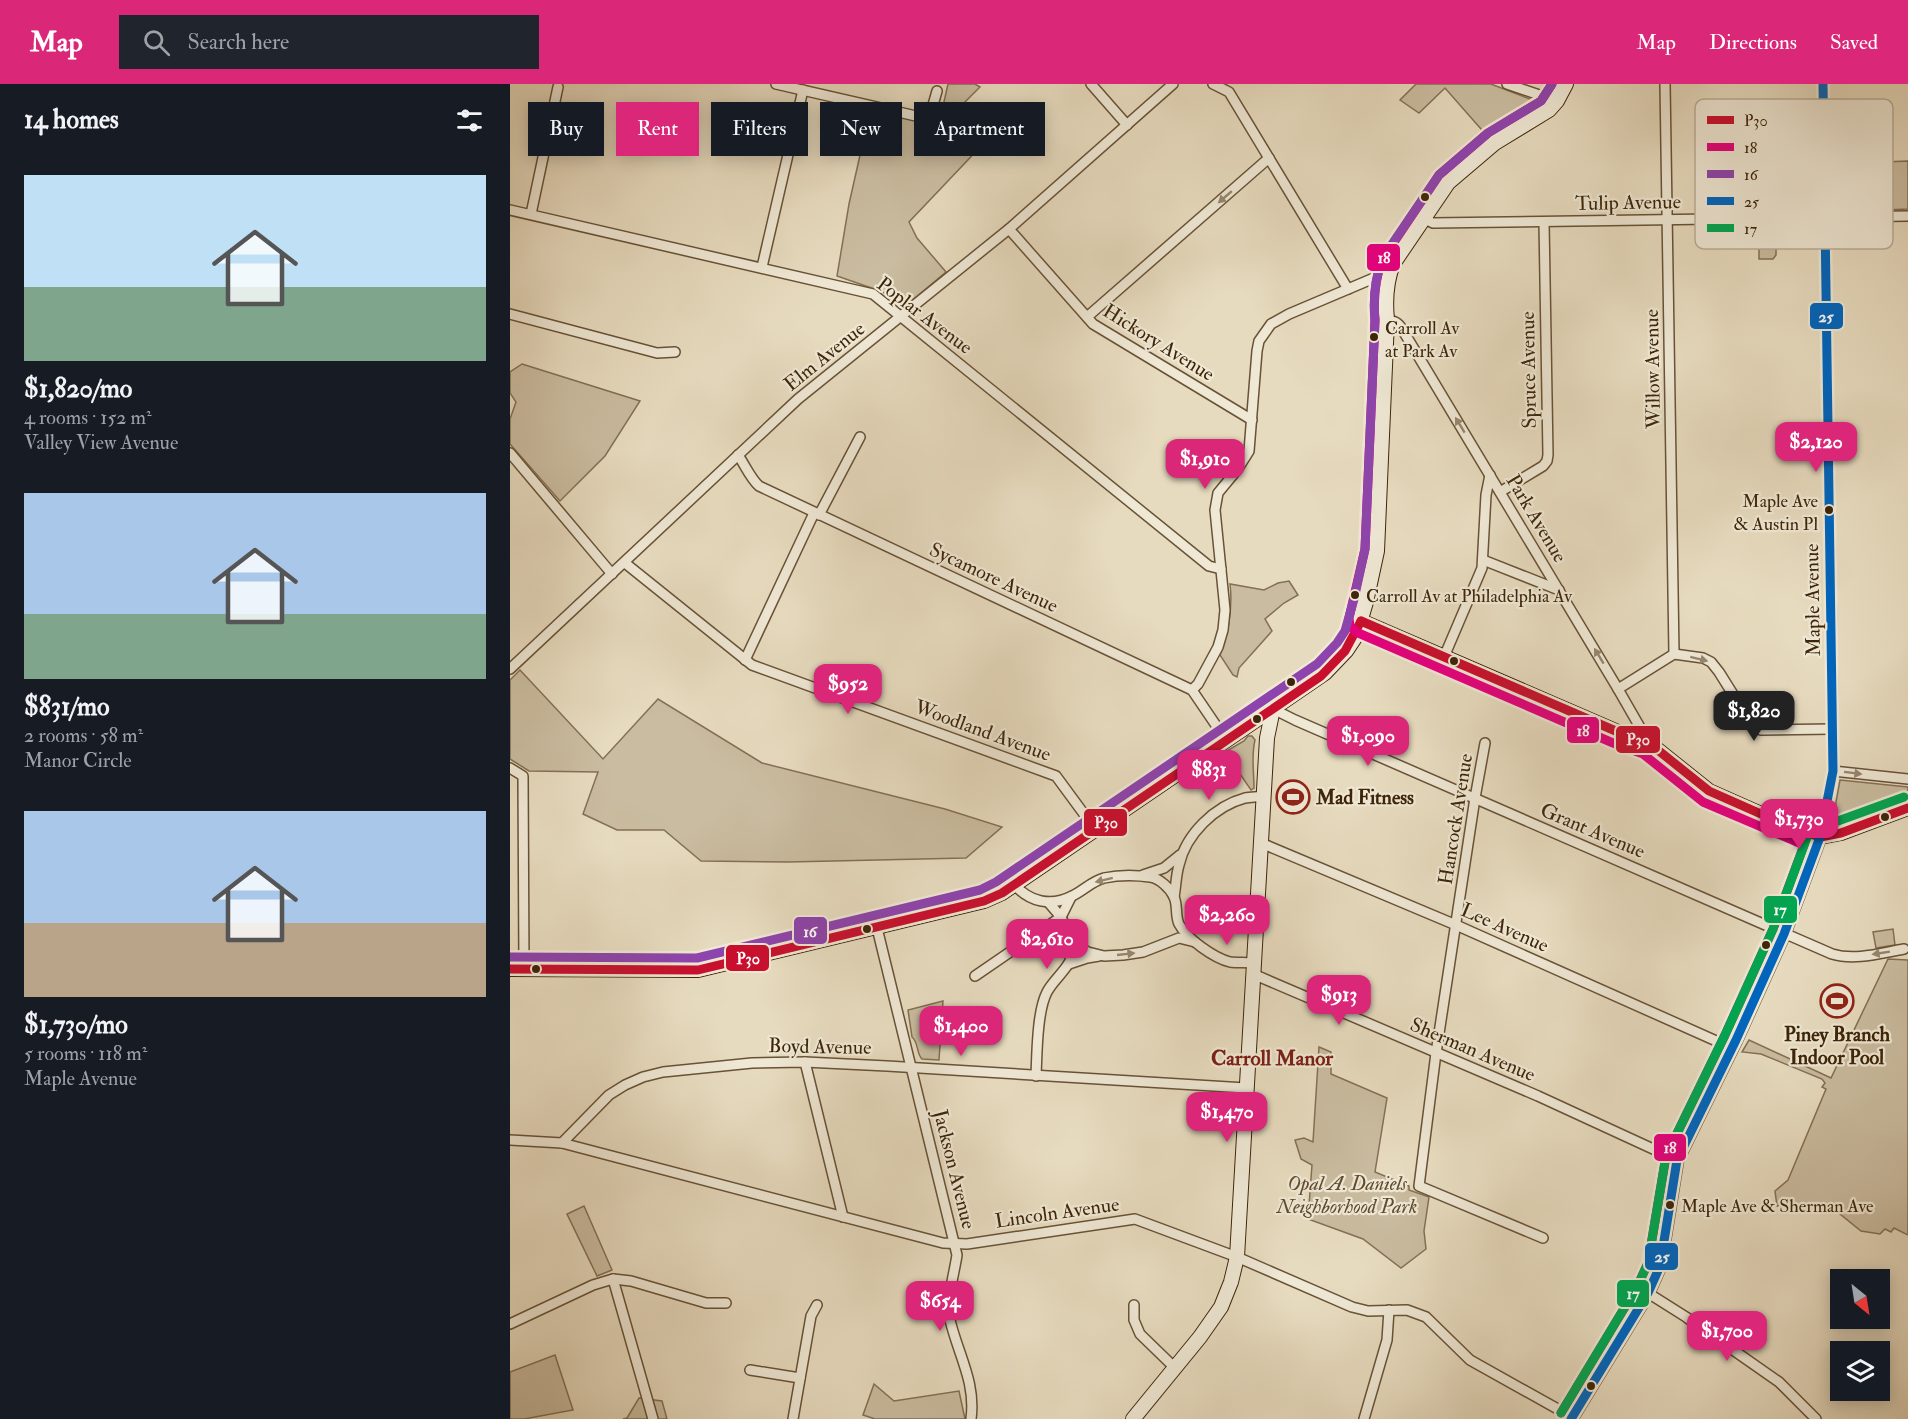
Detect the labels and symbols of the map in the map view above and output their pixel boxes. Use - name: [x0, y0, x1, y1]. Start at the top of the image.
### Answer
- legend: [1695, 99, 1893, 249]
- text: P30: [1744, 111, 1768, 131]
- text: 18: [1744, 138, 1758, 158]
- text: 16: [1744, 165, 1759, 185]
- street label: Tulip Avenue: [1575, 189, 1681, 217]
- one-way arrow: [1217, 190, 1233, 203]
- unlabelled marker: [1419, 191, 1431, 203]
- text: 25: [1744, 192, 1759, 212]
- text: 17: [1744, 219, 1758, 239]
- line badge: 18: [1366, 243, 1401, 272]
- text: 18: [1377, 248, 1391, 268]
- street label: Poplar Avenue: [871, 271, 978, 360]
- street label: Hickory Avenue: [1098, 298, 1219, 387]
- line badge: 25: [1809, 302, 1844, 330]
- text: 25: [1818, 307, 1835, 327]
- street label: Willow Avenue: [1639, 309, 1666, 430]
- street label: Spruce Avenue: [1515, 311, 1543, 429]
- street label: Elm Avenue: [779, 316, 870, 397]
- place label: Carroll Av at Park Av: [1385, 317, 1459, 363]
- marker: Carroll Av at Park Av: [1368, 331, 1380, 343]
- one-way arrow: [1455, 416, 1465, 433]
- pin: $2,120: [1767, 422, 1865, 473]
- pin: $1,910: [1156, 439, 1254, 490]
- street label: Park Avenue: [1500, 470, 1573, 567]
- place label: Maple Ave & Austin Pl: [1733, 490, 1818, 536]
- marker: Maple Ave & Austin Pl: [1823, 504, 1835, 516]
- street label: Sycamore Avenue: [926, 537, 1062, 618]
- street label: Maple Avenue: [1799, 543, 1827, 657]
- place label: Carroll Av at Philadelphia Av: [1366, 585, 1572, 608]
- marker: Carroll Av at Philadelphia Av: [1349, 589, 1361, 601]
- one-way arrow: [1594, 647, 1604, 664]
- one-way arrow: [1690, 654, 1708, 664]
- unlabelled marker: [1448, 655, 1460, 667]
- pin: $952: [812, 664, 884, 715]
- unlabelled marker: [1285, 676, 1297, 688]
- pin: $1,820: [1705, 691, 1803, 742]
- street label: Woodland Avenue: [910, 694, 1054, 767]
- unlabelled marker: [1251, 713, 1263, 725]
- pin: $1,090: [1319, 716, 1417, 767]
- line badge: 18: [1566, 716, 1600, 744]
- text: 18: [1576, 721, 1590, 741]
- line badge: P30: [1615, 725, 1661, 754]
- text: P30: [1626, 730, 1650, 750]
- pin: $831: [1173, 750, 1245, 801]
- street label: Hancock Avenue: [1433, 752, 1478, 886]
- one-way arrow: [1843, 768, 1862, 778]
- sports icon: Mad Fitness: [1275, 779, 1311, 815]
- place label: Mad Fitness: [1315, 785, 1414, 810]
- street label: Grant Avenue: [1537, 797, 1649, 864]
- pin: $1,730: [1750, 799, 1848, 850]
- line badge: P30: [1083, 808, 1128, 837]
- unlabelled marker: [1879, 811, 1891, 823]
- text: P30: [1094, 813, 1118, 833]
- one-way arrow: [1095, 876, 1113, 886]
- pin: $2,260: [1178, 895, 1276, 946]
- line badge: 17: [1763, 895, 1798, 924]
- street label: Lee Avenue: [1457, 897, 1553, 958]
- text: 17: [1773, 900, 1787, 920]
- line badge: 16: [793, 916, 828, 945]
- pin: $2,610: [998, 919, 1096, 970]
- text: 16: [803, 922, 819, 942]
- unlabelled marker: [861, 923, 873, 935]
- unlabelled marker: [1760, 939, 1772, 951]
- line badge: P30: [725, 944, 770, 972]
- one-way arrow: [1871, 948, 1890, 957]
- text: P30: [736, 949, 760, 969]
- one-way arrow: [1117, 949, 1136, 959]
- unlabelled marker: [530, 963, 542, 975]
- pin: $913: [1303, 975, 1375, 1026]
- sports icon: Piney Branch Indoor Pool: [1819, 983, 1855, 1019]
- pin: $1,400: [912, 1006, 1010, 1057]
- street label: Sherman Avenue: [1406, 1012, 1539, 1087]
- place label: Piney Branch Indoor Pool: [1784, 1022, 1891, 1070]
- street label: Boyd Avenue: [768, 1033, 872, 1060]
- district label: Carroll Manor: [1211, 1045, 1334, 1072]
- pin: $1,470: [1178, 1092, 1276, 1143]
- street label: Jackson Avenue: [927, 1106, 981, 1231]
- line badge: 18: [1653, 1133, 1687, 1162]
- text: 18: [1663, 1138, 1677, 1158]
- park label: Opal A. Daniels Neighborhood Park: [1276, 1171, 1417, 1219]
- street label: Lincoln Avenue: [993, 1191, 1121, 1234]
- place label: Maple Ave & Sherman Ave: [1681, 1195, 1874, 1218]
- marker: Maple Ave & Sherman Ave: [1664, 1199, 1676, 1211]
- line badge: 25: [1644, 1242, 1679, 1271]
- text: 25: [1654, 1247, 1671, 1267]
- north arrow: [1830, 1269, 1890, 1329]
- line badge: 17: [1616, 1279, 1650, 1308]
- pin: $654: [904, 1281, 976, 1332]
- text: 17: [1626, 1284, 1640, 1304]
- pin: $1,700: [1678, 1311, 1776, 1362]
- unlabelled marker: [1585, 1380, 1597, 1392]

